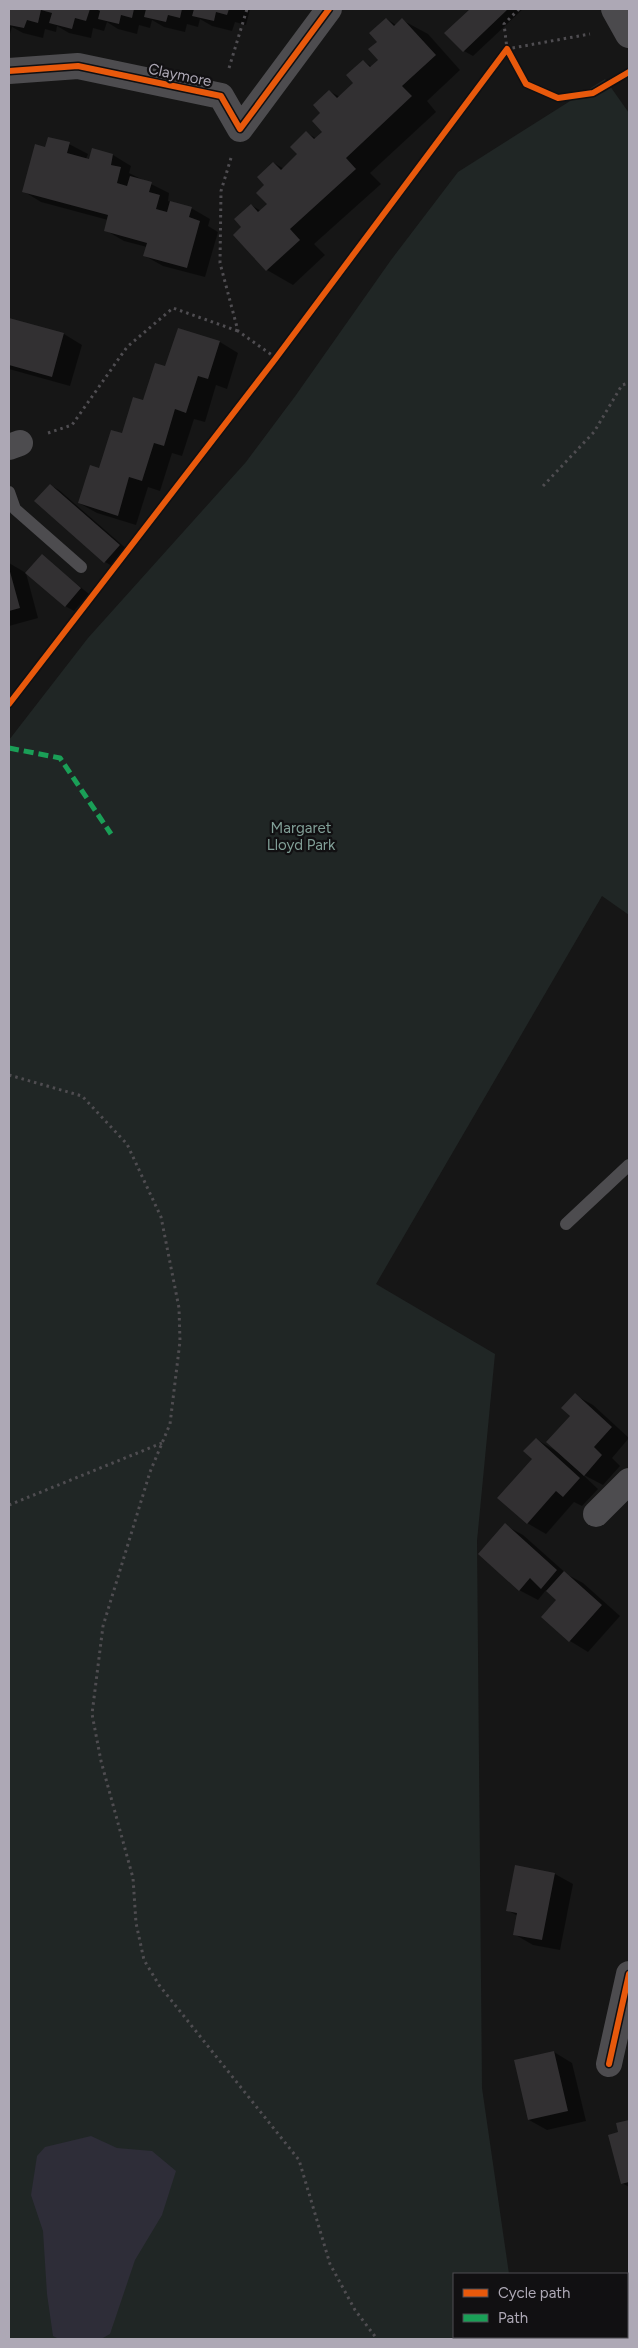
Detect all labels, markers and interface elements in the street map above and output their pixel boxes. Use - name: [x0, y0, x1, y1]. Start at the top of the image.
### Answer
- street label: Claymore: [147, 60, 213, 90]
- park label: Margaret Lloyd Park: [267, 819, 336, 854]
- legend: [453, 2273, 628, 2338]
- text: Cycle path: [498, 2284, 570, 2302]
- text: Path: [498, 2309, 528, 2327]

